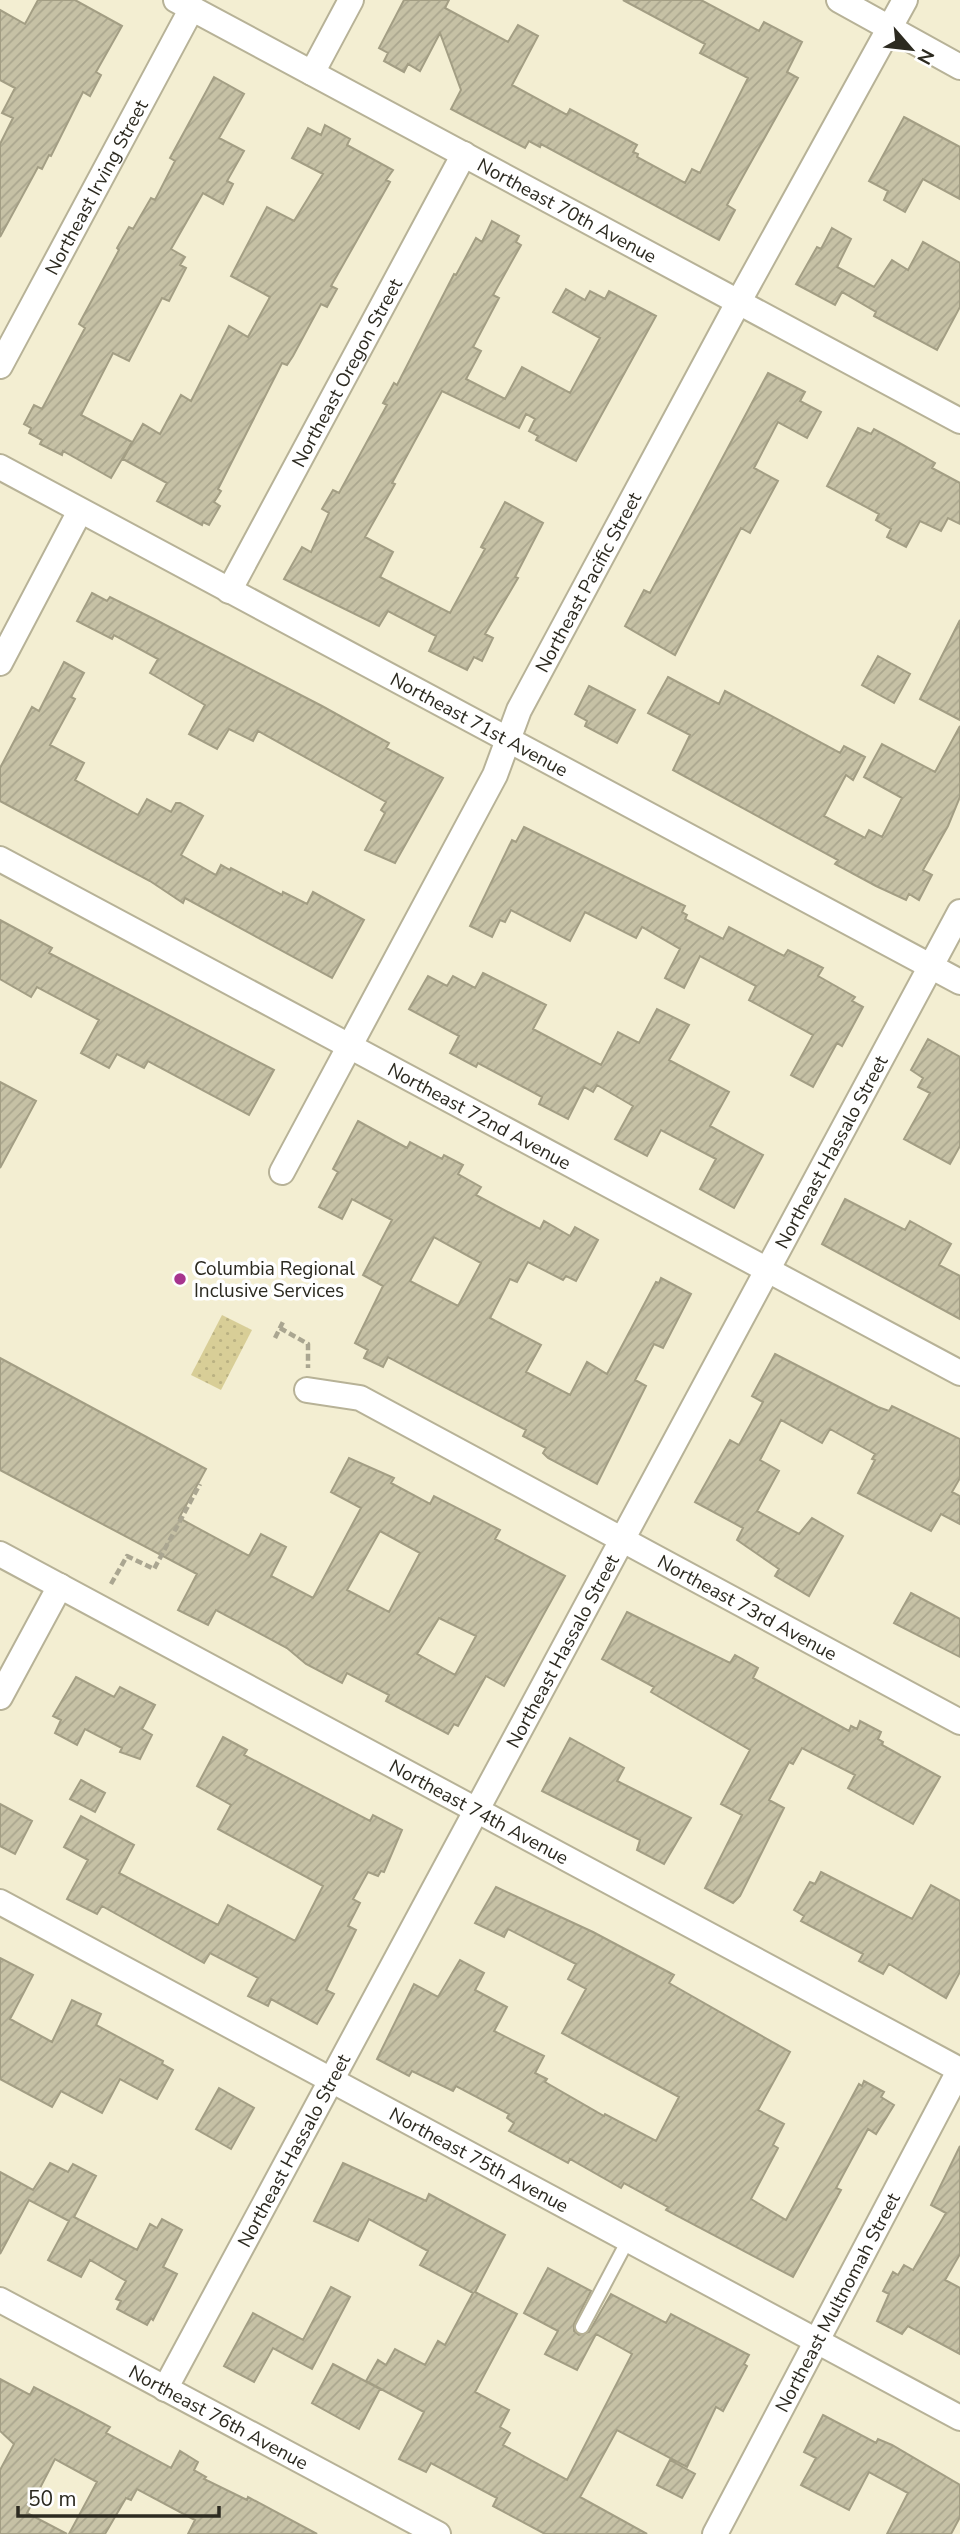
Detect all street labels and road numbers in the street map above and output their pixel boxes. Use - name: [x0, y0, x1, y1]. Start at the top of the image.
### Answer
- street label: Northeast Irving Street: [39, 95, 155, 280]
- street label: Northeast 70th Avenue: [472, 152, 661, 270]
- street label: Northeast Oregon Street: [286, 274, 409, 472]
- street label: Northeast Pacific Street: [530, 488, 648, 677]
- street label: Northeast 71st Avenue: [385, 667, 572, 783]
- street label: Northeast Hassalo Street: [769, 1051, 895, 1254]
- street label: Northeast 72nd Avenue: [383, 1057, 575, 1176]
- street label: Northeast 73rd Avenue: [653, 1549, 841, 1667]
- street label: Northeast Hassalo Street: [500, 1550, 626, 1753]
- street label: Northeast 74th Avenue: [384, 1754, 573, 1871]
- street label: Northeast Hassalo Street: [232, 2049, 357, 2252]
- street label: Northeast 75th Avenue: [384, 2102, 573, 2219]
- street label: Northeast Multnomah Street: [770, 2188, 907, 2417]
- street label: Northeast 76th Avenue: [124, 2359, 313, 2476]

